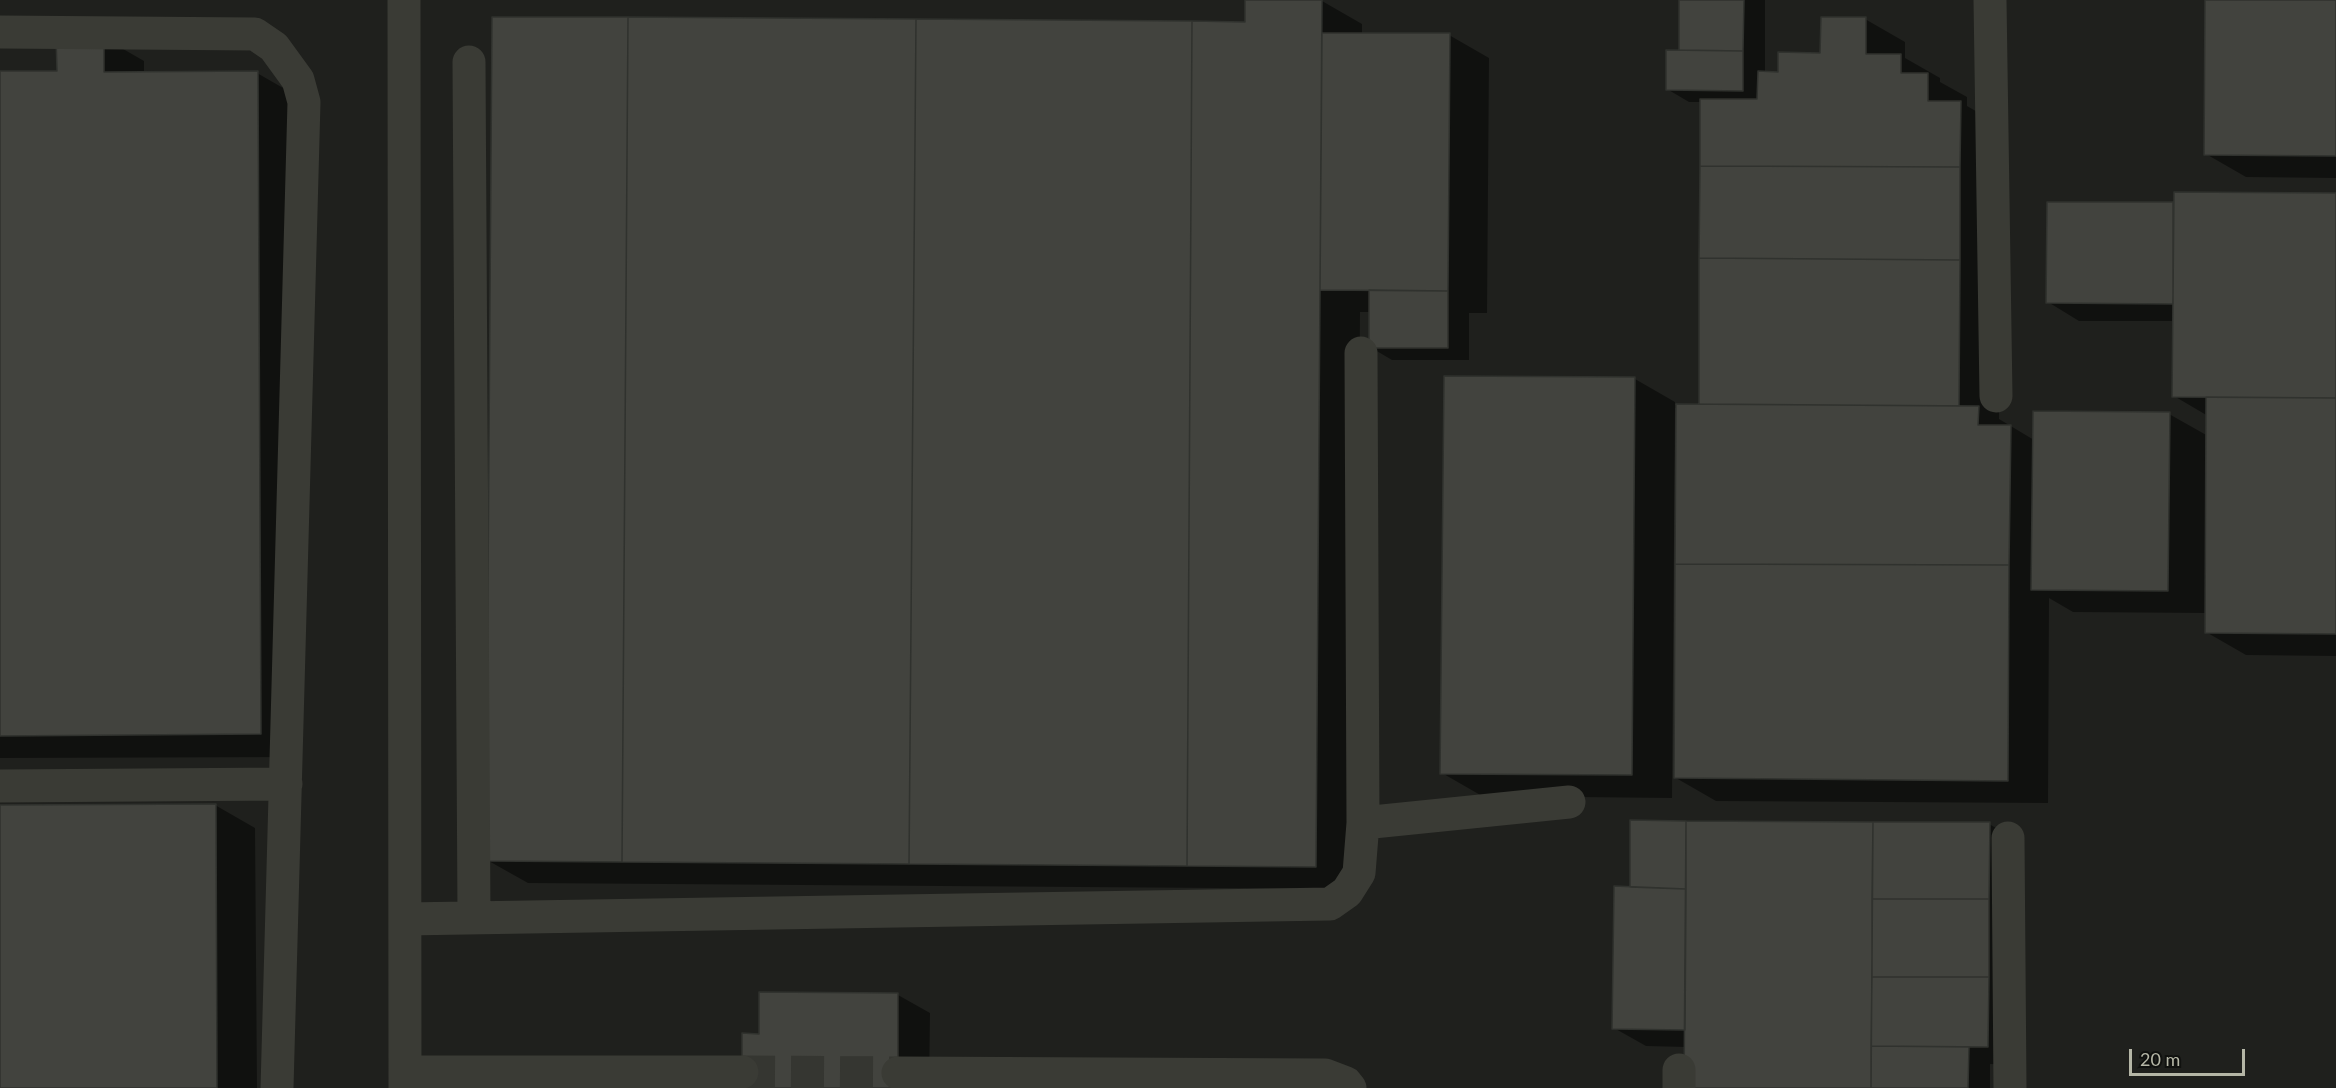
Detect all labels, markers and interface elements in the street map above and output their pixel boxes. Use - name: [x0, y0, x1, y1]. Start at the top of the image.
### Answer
- scale bar: [2132, 1037, 2248, 1075]
- text: 20 m: [2140, 1048, 2180, 1070]

